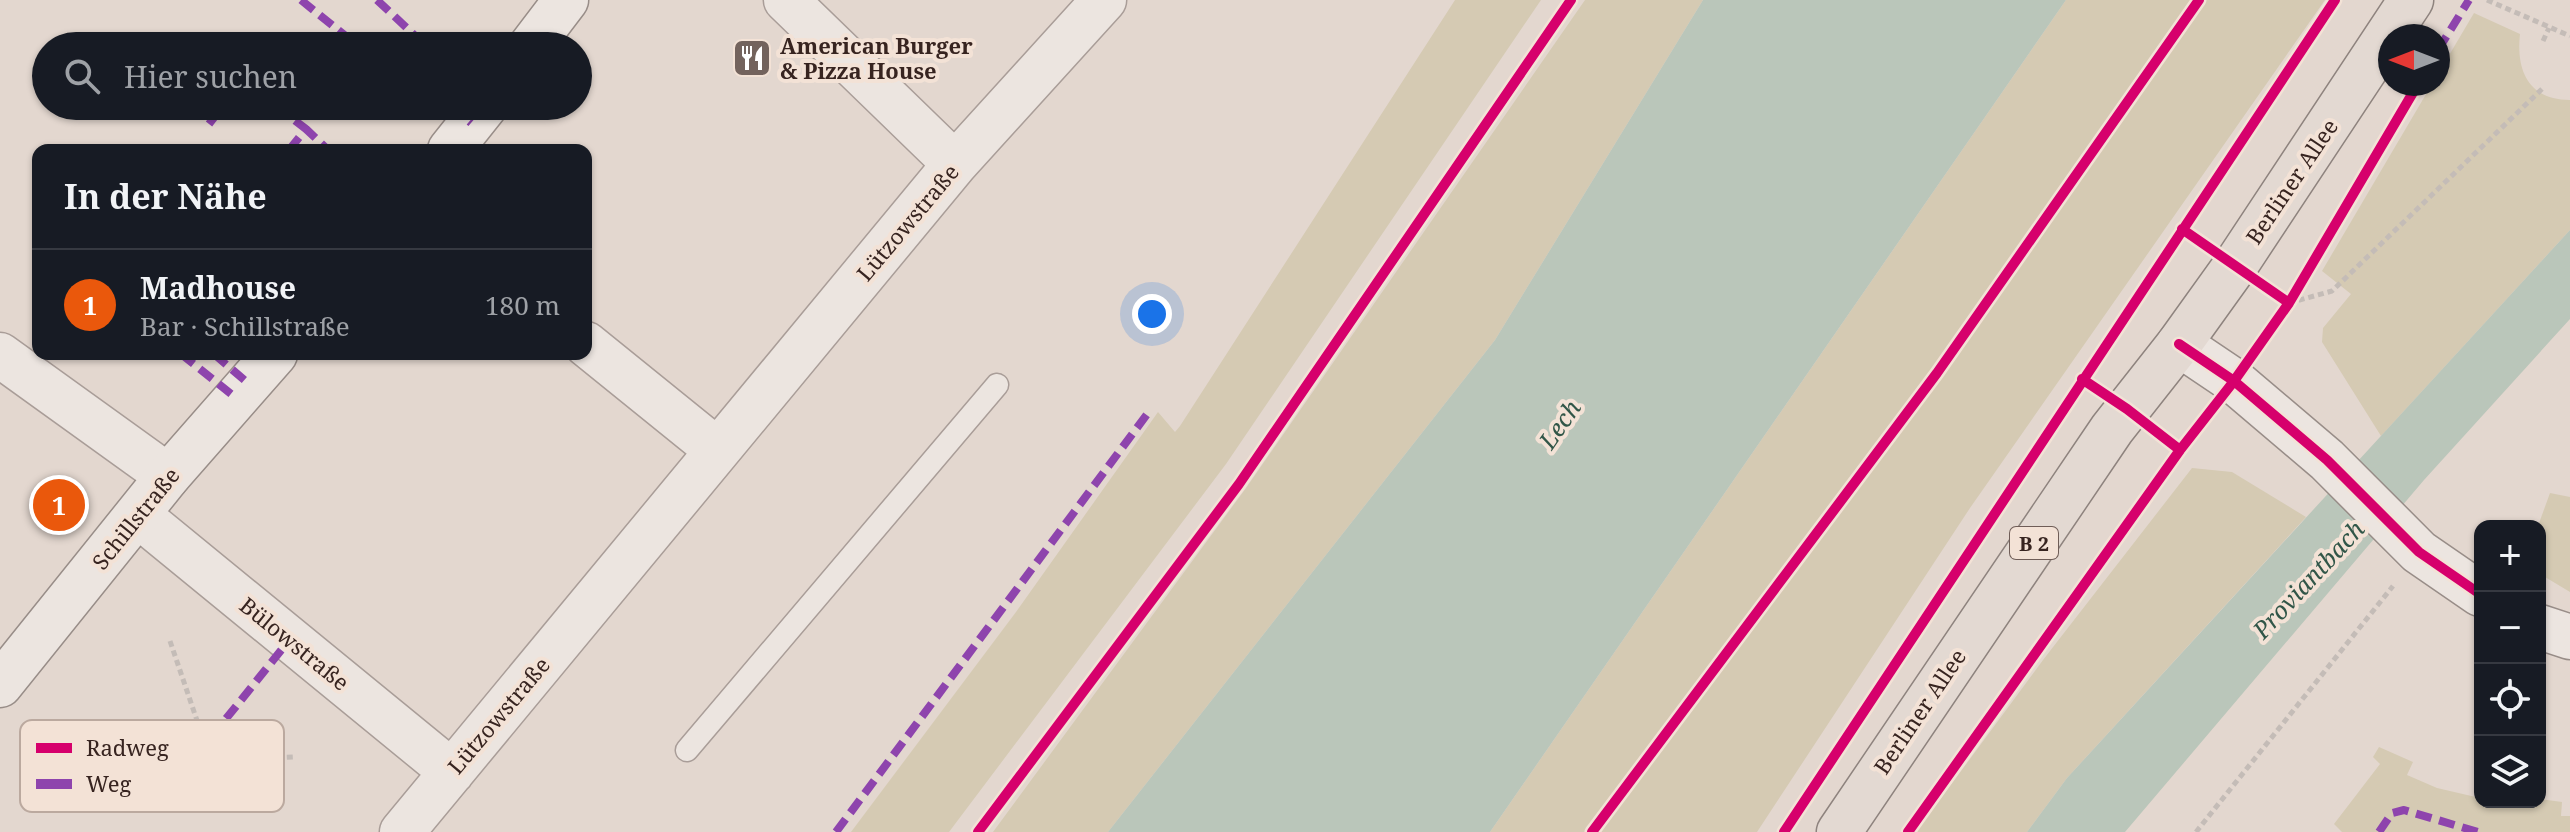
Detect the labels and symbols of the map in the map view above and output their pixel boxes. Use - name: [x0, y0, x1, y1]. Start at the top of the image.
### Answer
- north arrow: [2378, 24, 2450, 96]
- place label: American Burger & Pizza House: [780, 30, 973, 85]
- restaurant icon: American Burger & Pizza House: [731, 37, 773, 79]
- street label: Berliner Allee: [2238, 112, 2344, 250]
- street label: Lützowstraße: [849, 157, 965, 287]
- your location: [1132, 294, 1172, 334]
- water label: Lech: [1530, 393, 1588, 456]
- street label: Schillstraße: [85, 461, 185, 575]
- pin: 1: [33, 475, 85, 535]
- water label: Proviantbach: [2244, 513, 2371, 646]
- road number: B 2: [2010, 527, 2058, 559]
- street label: Bülowstraße: [234, 590, 356, 696]
- street label: Berliner Allee: [1866, 642, 1972, 780]
- street label: Lützowstraße: [440, 650, 556, 780]
- legend: [20, 720, 284, 812]
- text: Radweg: [86, 732, 169, 762]
- text: Weg: [86, 768, 131, 798]

